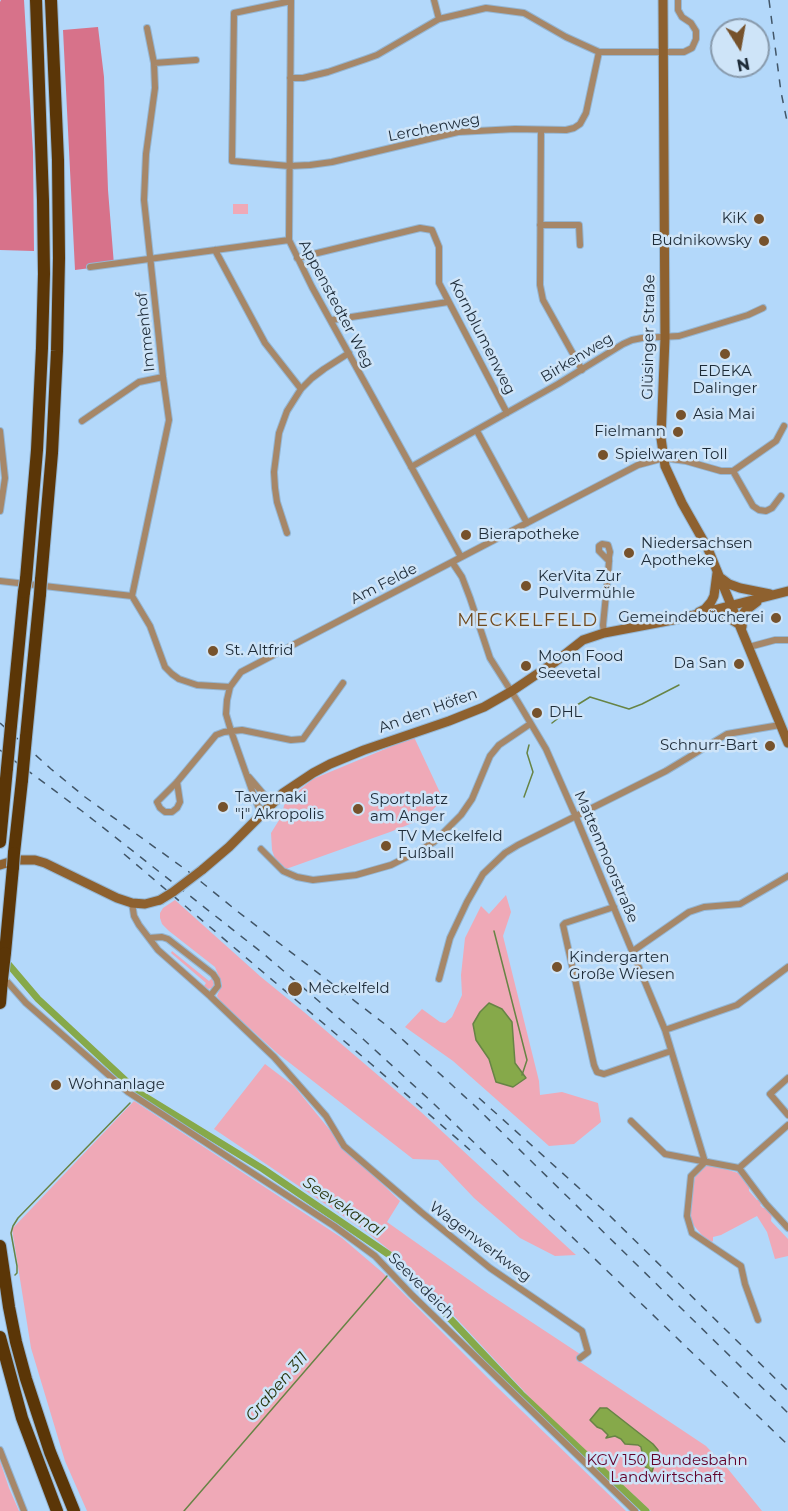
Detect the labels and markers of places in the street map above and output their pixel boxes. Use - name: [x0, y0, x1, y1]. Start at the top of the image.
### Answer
- place label: KiK: [722, 210, 747, 228]
- marker: KiK: [752, 212, 766, 226]
- place label: Budnikowsky: [651, 232, 752, 250]
- marker: Budnikowsky: [757, 234, 771, 248]
- marker: EDEKA Dalinger: [718, 347, 732, 361]
- place label: EDEKA Dalinger: [693, 363, 757, 398]
- place label: Asia Mai: [693, 406, 755, 424]
- marker: Asia Mai: [674, 408, 688, 422]
- place label: Fielmann: [594, 423, 666, 441]
- marker: Fielmann: [671, 425, 685, 439]
- place label: Spielwaren Toll: [615, 446, 727, 464]
- marker: Spielwaren Toll: [596, 448, 610, 462]
- place label: Bierapotheke: [478, 526, 579, 544]
- marker: Bierapotheke: [459, 528, 473, 542]
- place label: Niedersachsen Apotheke: [641, 535, 753, 570]
- marker: Niedersachsen Apotheke: [622, 546, 636, 560]
- place label: KerVita Zur Pulvermühle: [538, 568, 635, 603]
- marker: KerVita Zur Pulvermühle: [519, 579, 533, 593]
- place label: Gemeindebücherei: [618, 609, 764, 627]
- marker: Gemeindebücherei: [769, 611, 783, 625]
- place label: St. Altfrid: [225, 642, 294, 660]
- marker: St. Altfrid: [206, 644, 220, 658]
- place label: Moon Food Seevetal: [538, 648, 623, 683]
- place label: Da San: [674, 655, 727, 673]
- marker: Da San: [732, 657, 746, 671]
- marker: Moon Food Seevetal: [519, 659, 533, 673]
- place label: DHL: [549, 704, 582, 722]
- marker: DHL: [530, 706, 544, 720]
- place label: Schnurr-Bart: [660, 737, 758, 755]
- marker: Schnurr-Bart: [763, 739, 777, 753]
- place label: Tavernaki "i" Akropolis: [235, 789, 324, 824]
- place label: Sportplatz am Anger: [370, 791, 448, 826]
- marker: Tavernaki "i" Akropolis: [216, 800, 230, 814]
- marker: Sportplatz am Anger: [351, 802, 365, 816]
- place label: TV Meckelfeld Fußball: [398, 828, 503, 863]
- marker: TV Meckelfeld Fußball: [379, 839, 393, 853]
- place label: Kindergarten Große Wiesen: [569, 949, 675, 984]
- marker: Kindergarten Große Wiesen: [550, 960, 564, 974]
- marker: Meckelfeld: [286, 980, 304, 998]
- place label: Meckelfeld: [308, 980, 390, 998]
- place label: Wohnanlage: [68, 1076, 165, 1094]
- marker: Wohnanlage: [49, 1078, 63, 1092]

